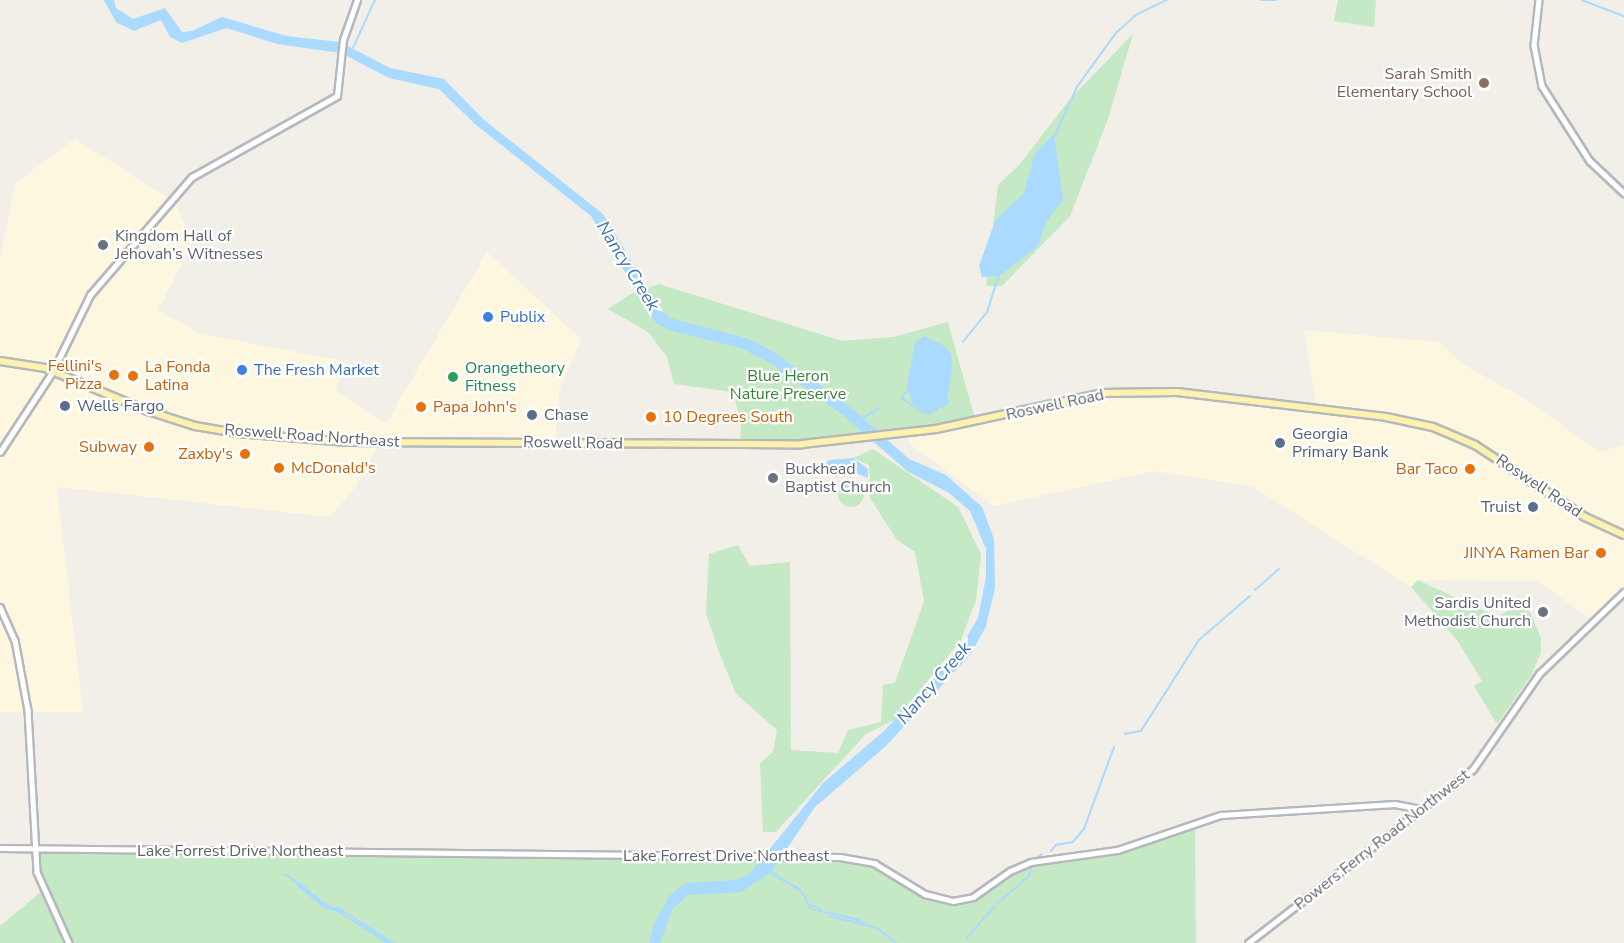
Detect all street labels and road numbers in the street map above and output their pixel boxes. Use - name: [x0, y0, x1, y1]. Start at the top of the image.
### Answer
- street label: Roswell Road: [1004, 385, 1106, 425]
- street label: Roswell Road Northeast: [224, 420, 400, 452]
- street label: Roswell Road: [523, 433, 623, 453]
- street label: Roswell Road: [1492, 450, 1586, 522]
- street label: Powers Ferry Road Northwest: [1291, 766, 1473, 914]
- street label: Lake Forrest Drive Northeast: [137, 841, 343, 861]
- street label: Lake Forrest Drive Northeast: [623, 846, 829, 866]

